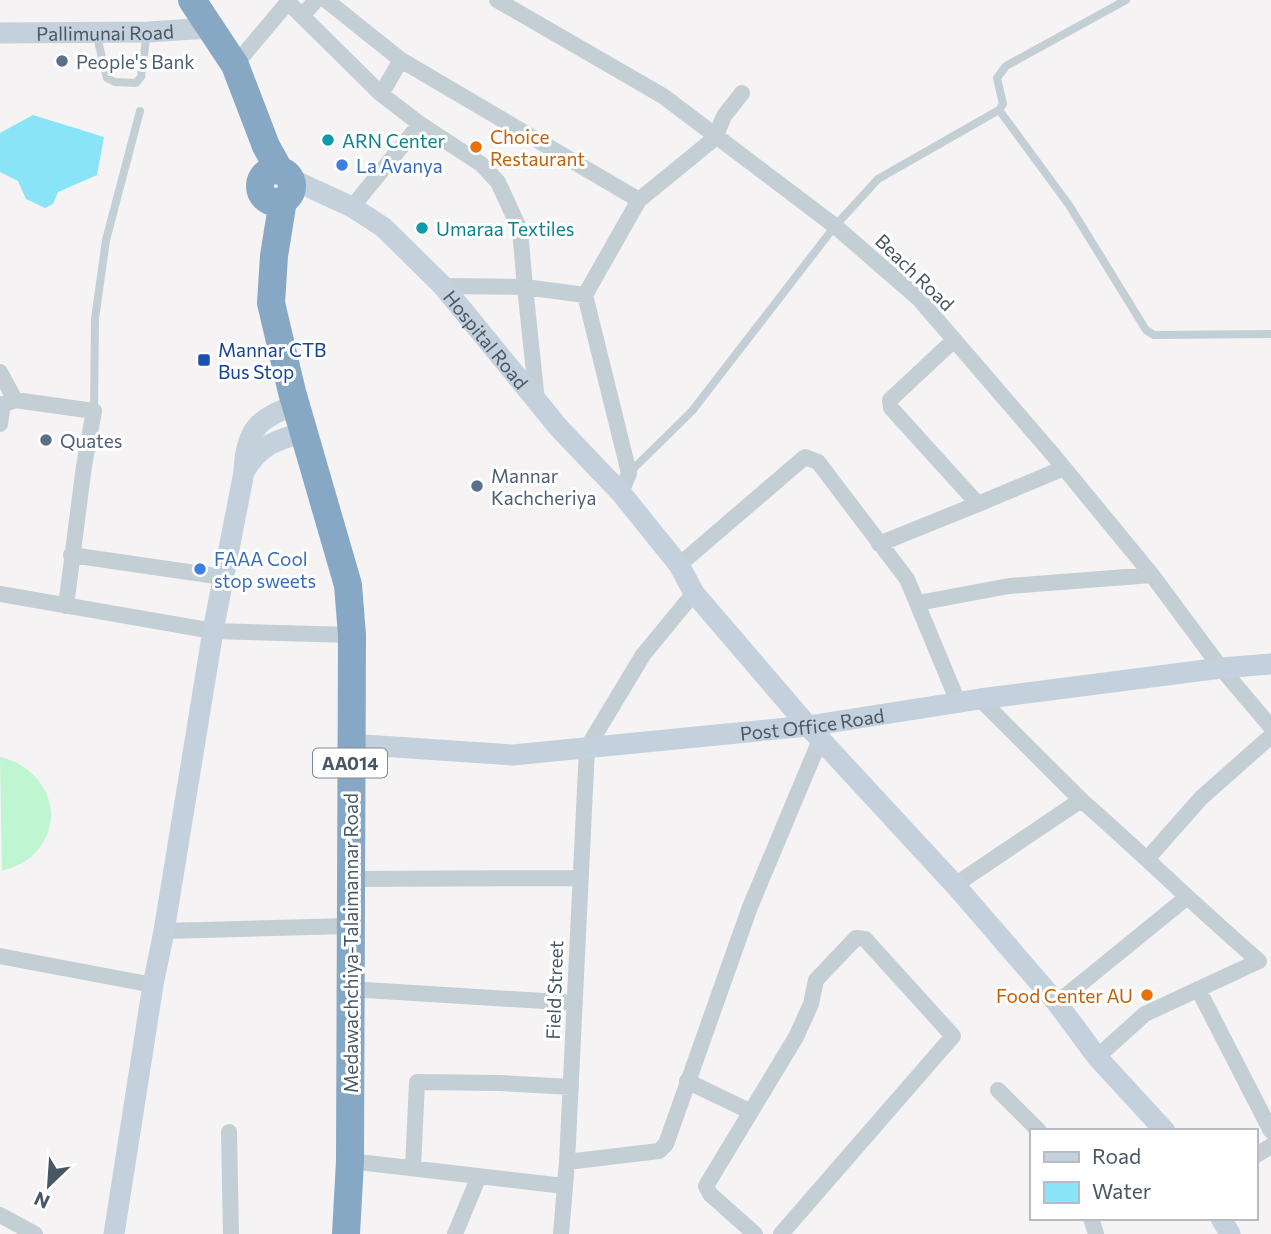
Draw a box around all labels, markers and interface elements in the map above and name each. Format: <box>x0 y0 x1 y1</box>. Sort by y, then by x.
street label: Pallimunai Road <box>36 19 174 44</box>
place label: People's Bank <box>76 50 195 73</box>
marker: People's Bank <box>54 53 70 69</box>
place label: Choice Restaurant <box>490 125 585 170</box>
place label: ARN Center <box>342 129 445 152</box>
marker: ARN Center <box>320 132 336 148</box>
marker: Choice Restaurant <box>468 139 484 155</box>
place label: La Avanya <box>356 154 443 177</box>
marker: La Avanya <box>334 157 350 173</box>
place label: Umaraa Textiles <box>436 217 574 240</box>
marker: Umaraa Textiles <box>414 220 430 236</box>
street label: Beach Road <box>871 229 959 315</box>
street label: Hospital Road <box>439 285 534 393</box>
place label: Mannar CTB Bus Stop <box>218 338 326 383</box>
marker: Mannar CTB Bus Stop <box>196 352 212 368</box>
place label: Quates <box>60 429 122 452</box>
marker: Quates <box>38 432 54 448</box>
place label: Mannar Kachcheriya <box>491 464 596 509</box>
marker: Mannar Kachcheriya <box>469 478 485 494</box>
place label: FAAA Cool stop sweets <box>214 547 316 592</box>
marker: FAAA Cool stop sweets <box>192 561 208 577</box>
street label: Post Office Road <box>739 703 886 744</box>
road number: AA014 <box>313 748 387 778</box>
street label: Medawachchiya-Talaimannar Road <box>339 793 362 1093</box>
street label: Field Street <box>541 940 567 1040</box>
place label: Food Center AU <box>996 984 1133 1007</box>
marker: Food Center AU <box>1139 987 1155 1003</box>
legend <box>1030 1129 1257 1220</box>
text: Road <box>1092 1143 1141 1168</box>
north arrow <box>14 1150 84 1220</box>
text: Water <box>1092 1178 1151 1203</box>
text: N <box>30 1187 53 1214</box>

